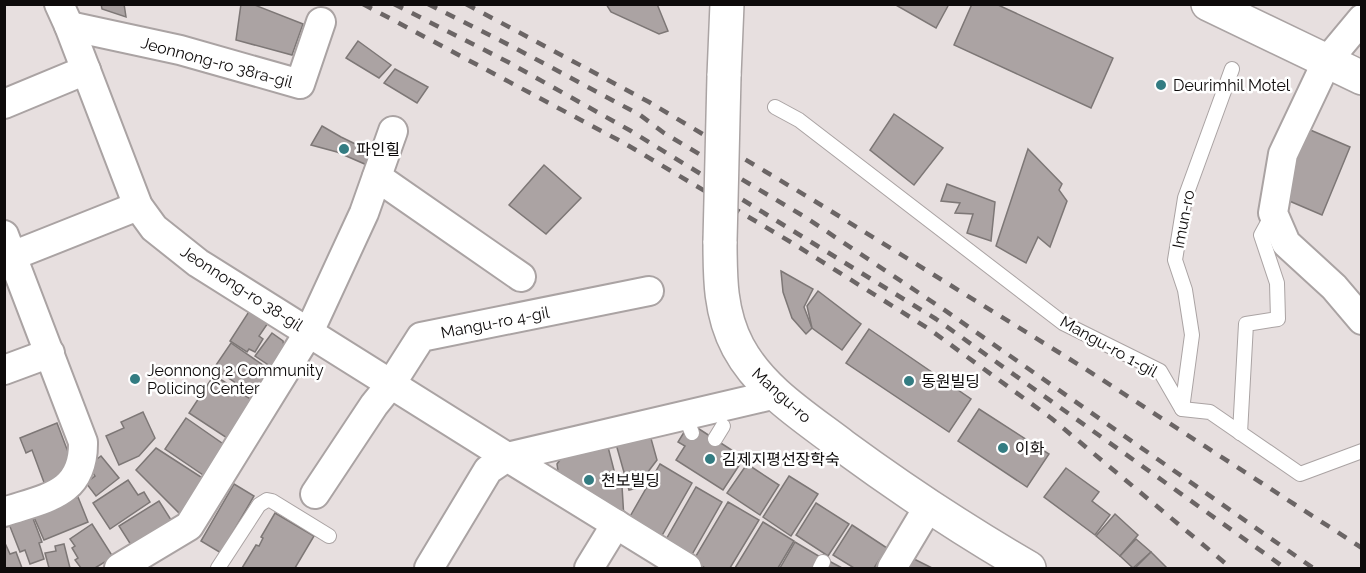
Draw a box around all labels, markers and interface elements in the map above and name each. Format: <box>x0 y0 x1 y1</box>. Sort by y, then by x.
street label: Jeonnong-ro 38ra-gil <box>139 33 295 92</box>
place label: Deurimhil Motel <box>1173 76 1291 95</box>
marker: Deurimhil Motel <box>1154 78 1168 92</box>
place label: 파인힐 <box>356 140 400 159</box>
marker: 파인힐 <box>337 142 351 156</box>
street label: Imun-ro <box>1169 188 1198 250</box>
street label: Jeonnong-ro 38-gil <box>177 242 307 335</box>
street label: Mangu-ro 4-gil <box>439 303 552 342</box>
street label: Mangu-ro 1-gil <box>1057 312 1161 381</box>
place label: Jeonnong 2 Community Policing Center <box>147 361 324 398</box>
street label: Mangu-ro <box>748 364 815 427</box>
marker: Jeonnong 2 Community Policing Center <box>128 372 142 386</box>
place label: 동원빌딩 <box>921 372 980 391</box>
marker: 동원빌딩 <box>902 374 916 388</box>
place label: 이화 <box>1015 439 1045 458</box>
marker: 이화 <box>996 441 1010 455</box>
place label: 김제지평선장학숙 <box>722 450 840 469</box>
marker: 김제지평선장학숙 <box>703 452 717 466</box>
place label: 천보빌딩 <box>601 471 660 490</box>
marker: 천보빌딩 <box>582 473 596 487</box>

